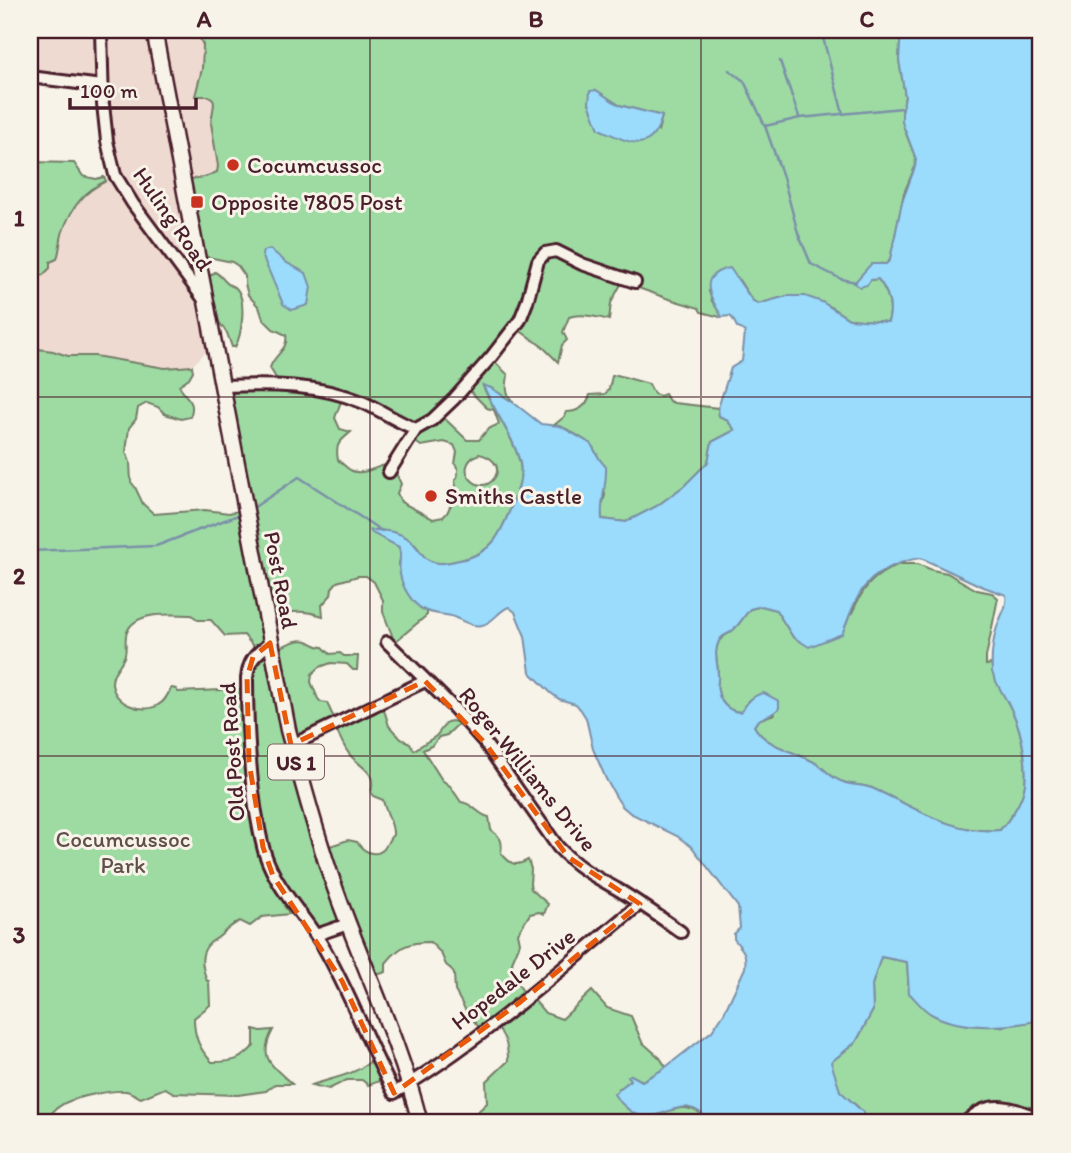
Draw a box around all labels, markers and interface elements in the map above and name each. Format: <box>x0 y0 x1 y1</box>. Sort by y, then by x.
text: A <box>196 5 212 33</box>
text: B <box>529 5 544 33</box>
text: C <box>860 5 875 33</box>
scale bar <box>70 66 196 110</box>
text: 100 m <box>80 78 138 103</box>
place label: Cocumcussoc <box>247 151 382 179</box>
marker: Cocumcussoc <box>225 157 241 173</box>
street label: Huling Road <box>127 162 219 277</box>
place label: Opposite 7805 Post <box>211 188 403 216</box>
marker: Opposite 7805 Post <box>189 194 205 210</box>
text: 1 <box>14 204 25 232</box>
place label: Smiths Castle <box>445 482 582 510</box>
marker: Smiths Castle <box>423 488 439 504</box>
street label: Post Road <box>258 529 304 632</box>
text: 2 <box>13 562 26 590</box>
street label: Roger Williams Drive <box>453 681 603 857</box>
street label: Old Post Road <box>213 682 251 822</box>
road number: US 1 <box>268 744 324 780</box>
park label: Cocumcussoc Park <box>55 825 191 879</box>
text: 3 <box>13 921 26 949</box>
street label: Hopedale Drive <box>445 922 581 1036</box>

